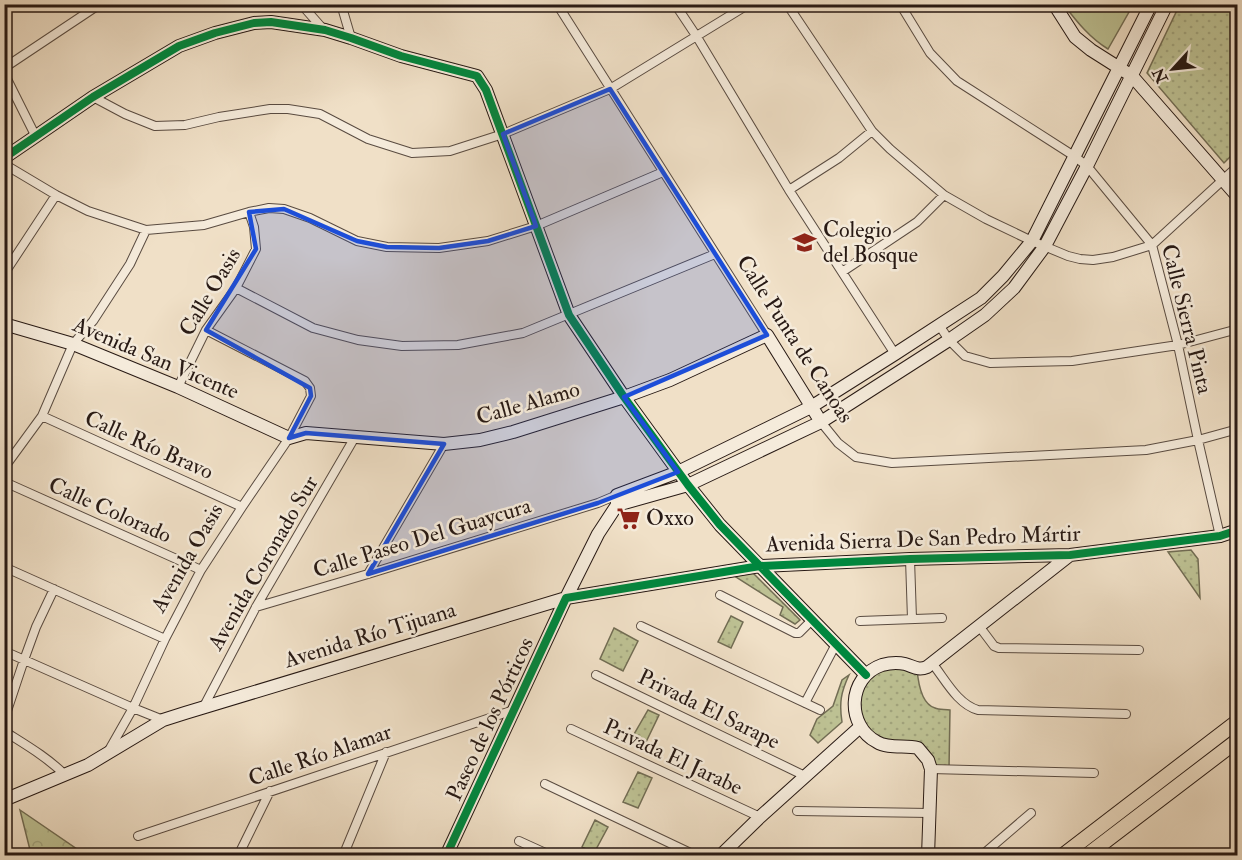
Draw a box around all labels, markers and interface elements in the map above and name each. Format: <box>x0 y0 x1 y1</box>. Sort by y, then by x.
north arrow <box>1143 39 1203 99</box>
text: N <box>1148 64 1173 87</box>
place label: Colegio del Bosque <box>823 216 918 269</box>
school or university icon: Colegio del Bosque <box>792 230 818 256</box>
street label: Calle Sierra Pinta <box>1155 241 1219 398</box>
street label: Calle Oasis <box>173 243 247 341</box>
street label: Calle Punta de Canoas <box>730 250 860 428</box>
street label: Avenida San Vicente <box>68 310 243 406</box>
street label: Calle Alamo <box>473 375 583 431</box>
street label: Calle Río Bravo <box>80 404 218 486</box>
street label: Calle Colorado <box>44 470 176 550</box>
street label: Avenida Coronado Sur <box>201 470 325 656</box>
street label: Calle Paseo Del Guaycura <box>310 491 535 585</box>
street label: Avenida Oasis <box>144 498 229 618</box>
place label: Oxxo <box>646 504 694 532</box>
supermarket icon: Oxxo <box>615 505 641 531</box>
street label: Avenida Sierra De San Pedro Mártir <box>764 519 1082 559</box>
street label: Avenida Río Tijuana <box>280 595 460 675</box>
street label: Paseo de los Pórticos <box>440 633 540 805</box>
street label: Privada El Sarape <box>633 663 785 756</box>
street label: Privada El Jarabe <box>599 713 747 801</box>
street label: Calle Río Alamar <box>245 717 396 793</box>

